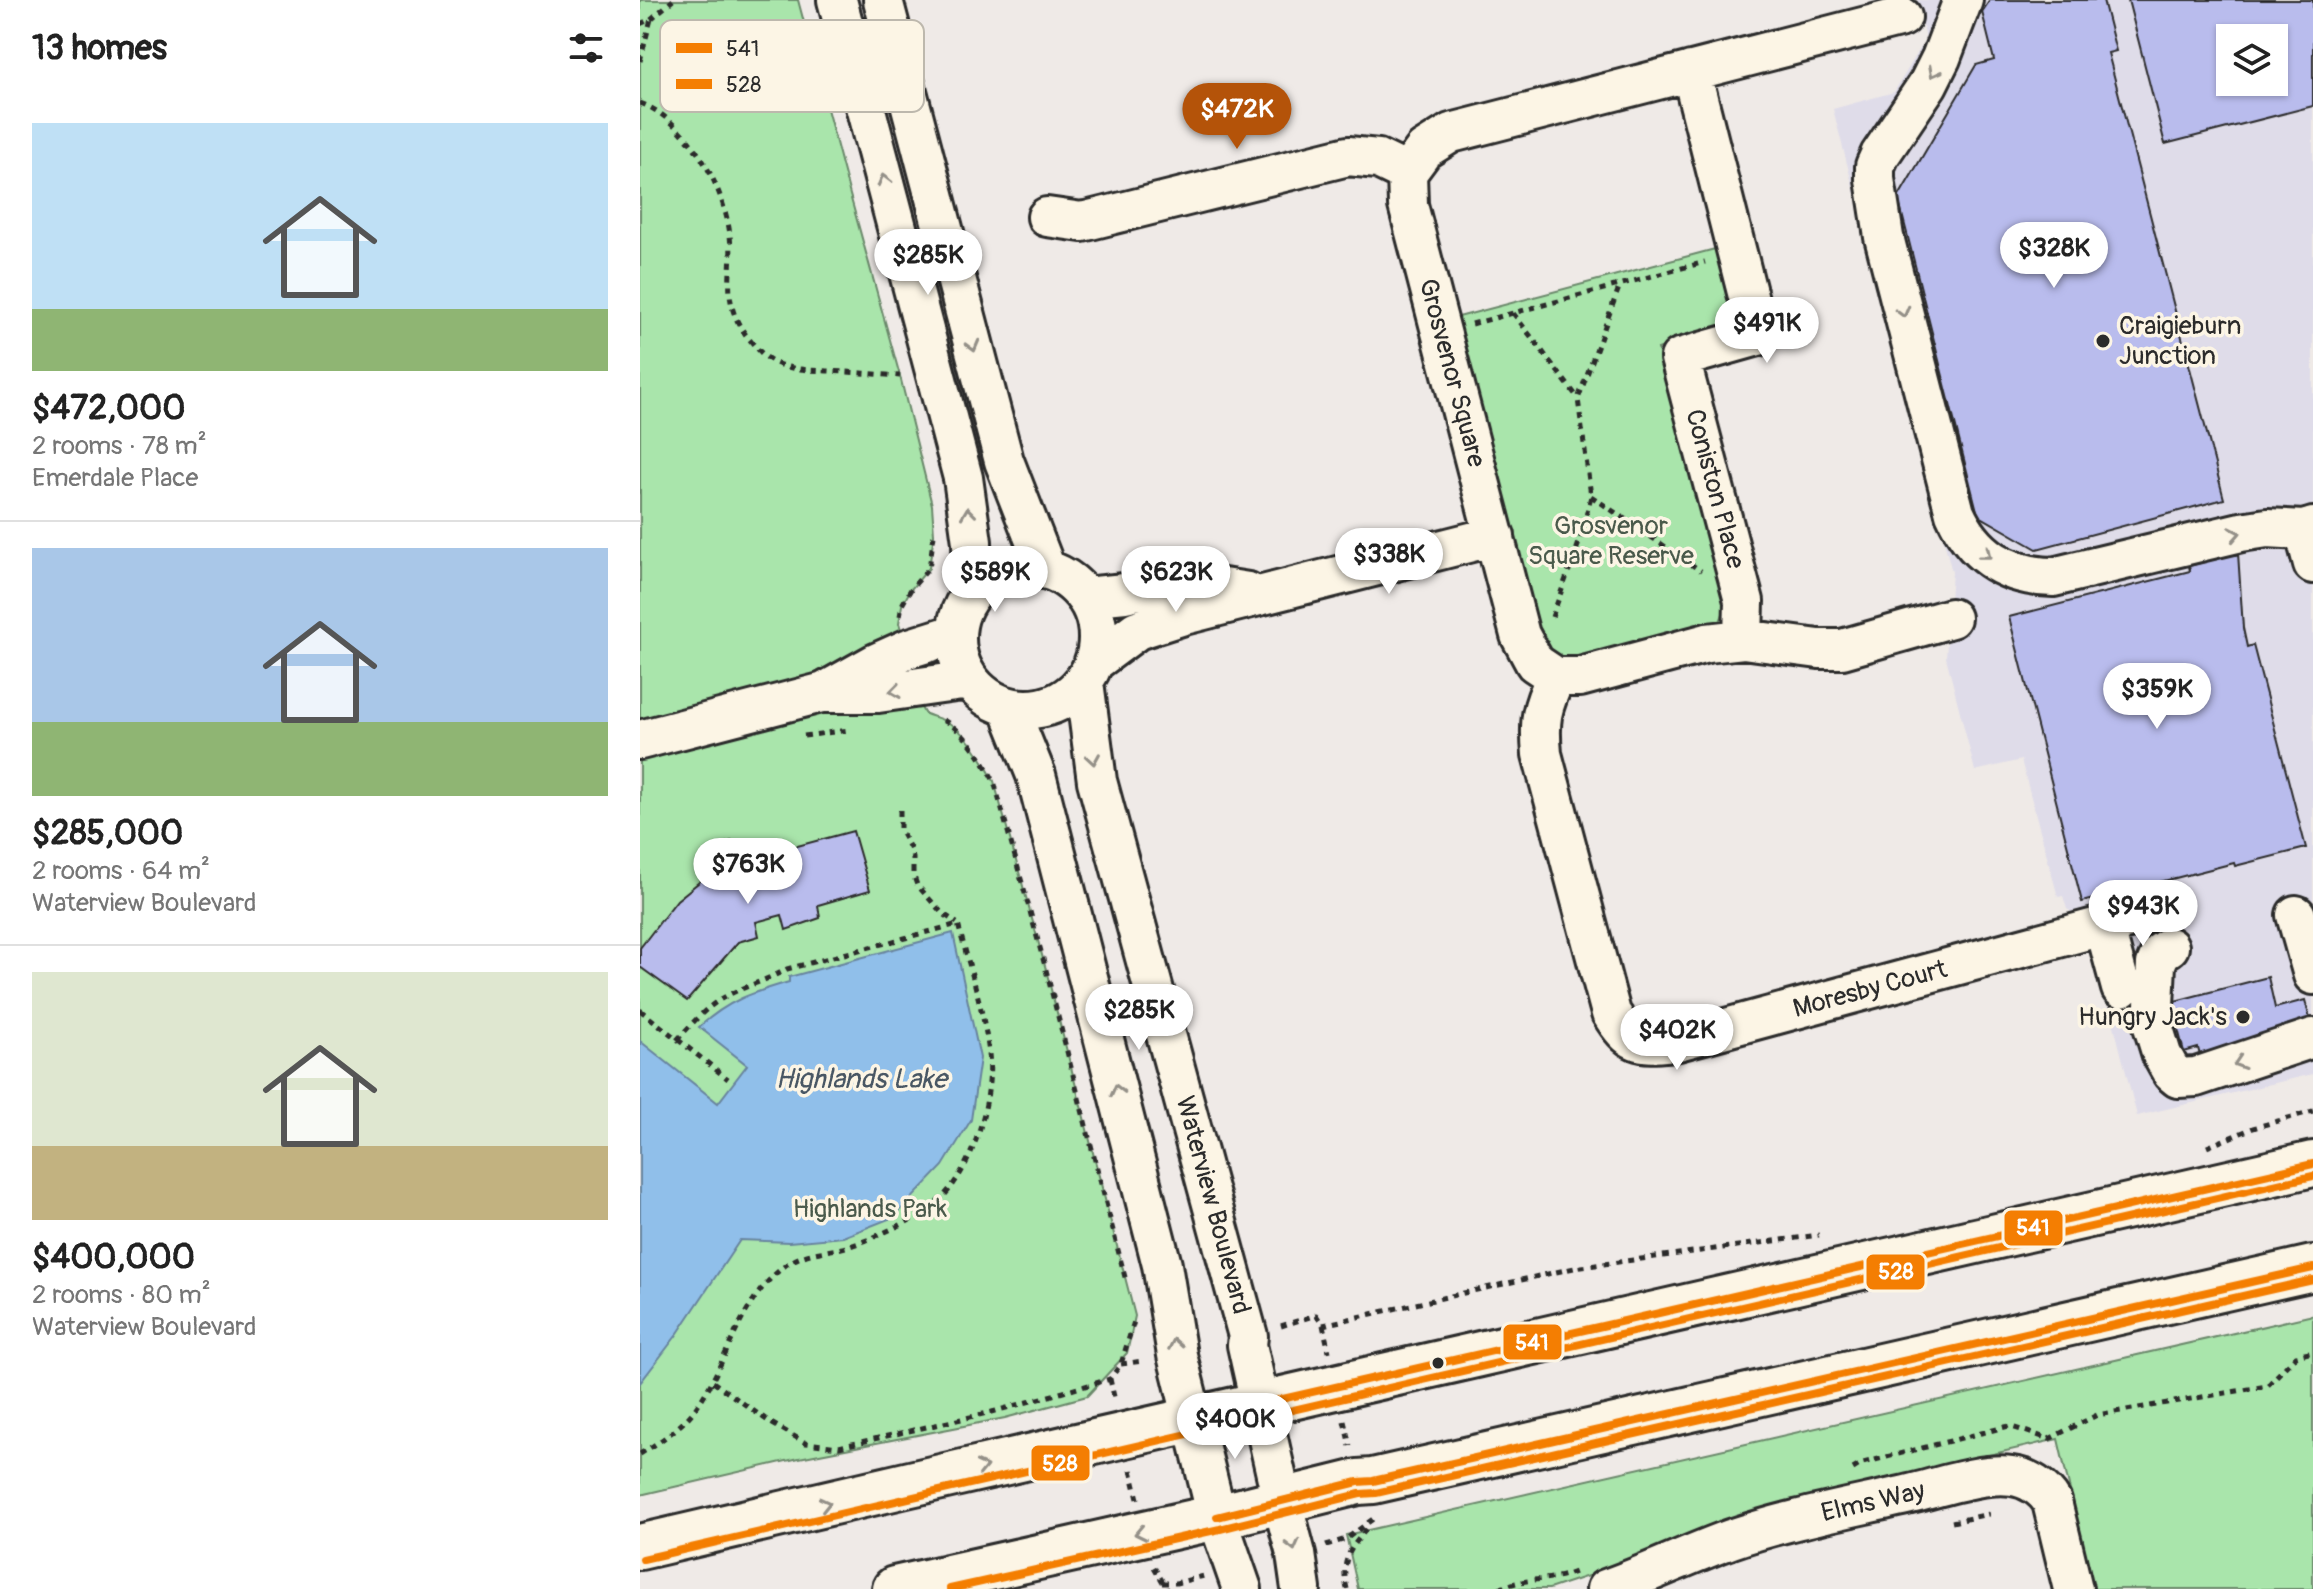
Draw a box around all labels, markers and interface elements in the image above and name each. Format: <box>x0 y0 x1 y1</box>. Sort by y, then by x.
legend <box>660 20 924 112</box>
map controls <box>2216 24 2288 96</box>
button: layers <box>2216 24 2288 96</box>
icon: filters <box>564 26 608 70</box>
text: 13 homes <box>32 27 167 70</box>
text: 541 <box>726 35 759 63</box>
one-way arrow <box>1928 63 1944 78</box>
text: 528 <box>726 71 761 99</box>
pin: $472K <box>1181 83 1293 151</box>
text: $472K <box>1200 93 1274 125</box>
one-way arrow <box>877 173 893 187</box>
icon: home <box>248 175 392 319</box>
pin: $328K <box>1998 222 2110 290</box>
pin: $285K <box>872 229 984 297</box>
text: $328K <box>2018 232 2090 264</box>
text: $285K <box>892 239 964 271</box>
street label: Grosvenor Square <box>1411 275 1493 471</box>
pin: $491K <box>1711 297 1823 365</box>
one-way arrow <box>1894 304 1911 318</box>
text: $491K <box>1733 307 1801 339</box>
place label: Craigieburn Junction <box>2119 310 2241 372</box>
marker: Craigieburn Junction <box>2094 332 2112 350</box>
one-way arrow <box>964 339 981 353</box>
text: $472,000 <box>32 387 185 430</box>
street label: Coniston Place <box>1678 406 1752 572</box>
text: 2 rooms · 78 m² <box>32 430 207 462</box>
text: Emerdale Place <box>32 462 198 494</box>
one-way arrow <box>960 506 977 519</box>
park label: Grosvenor Square Reserve <box>1528 510 1694 572</box>
one-way arrow <box>2228 526 2241 543</box>
pin: $338K <box>1333 528 1445 596</box>
text: $338K <box>1353 538 1425 570</box>
one-way arrow <box>1977 544 1991 559</box>
pin: $589K <box>939 546 1051 614</box>
pin: $623K <box>1120 546 1232 614</box>
text: $589K <box>960 556 1030 588</box>
text: $623K <box>1139 556 1213 588</box>
icon: home <box>248 600 392 744</box>
pin: $359K <box>2101 663 2213 731</box>
text: $359K <box>2121 673 2193 705</box>
one-way arrow <box>888 682 902 699</box>
one-way arrow <box>1084 752 1101 766</box>
text: $285,000 <box>32 812 183 855</box>
pin: $763K <box>692 838 804 906</box>
text: $763K <box>711 848 785 880</box>
text: 2 rooms · 64 m² <box>32 855 210 887</box>
pin: $943K <box>2087 880 2199 948</box>
text: Waterview Boulevard <box>32 887 256 919</box>
text: $943K <box>2107 890 2179 922</box>
street label: Moresby Court <box>1789 953 1951 1025</box>
pin: $285K <box>1083 984 1195 1052</box>
text: $285K <box>1103 994 1175 1026</box>
place label: Hungry Jack's <box>2078 1001 2227 1033</box>
pin: $402K <box>1621 1004 1733 1072</box>
marker: Hungry Jack's <box>2234 1008 2252 1026</box>
text: $402K <box>1638 1014 1716 1046</box>
icon: home <box>248 1024 392 1168</box>
one-way arrow <box>2233 1054 2247 1070</box>
water label: Highlands Lake <box>775 1062 950 1097</box>
one-way arrow <box>1109 1084 1126 1098</box>
street label: Waterview Boulevard <box>1168 1092 1258 1318</box>
park label: Highlands Park <box>793 1193 947 1225</box>
line badge: 541 <box>2003 1209 2064 1247</box>
text: 541 <box>2016 1214 2050 1242</box>
text: $400,000 <box>32 1236 195 1279</box>
line badge: 528 <box>1865 1253 1926 1291</box>
text: 528 <box>1878 1258 1914 1286</box>
text: 2 rooms · 80 m² <box>32 1279 211 1311</box>
text: Waterview Boulevard <box>32 1311 256 1343</box>
line badge: 541 <box>1502 1323 1563 1361</box>
text: 541 <box>1515 1329 1549 1357</box>
one-way arrow <box>1167 1337 1184 1350</box>
unlabelled marker <box>1430 1355 1446 1371</box>
pin: $400K <box>1179 1393 1291 1461</box>
text: $400K <box>1195 1403 1275 1435</box>
line badge: 528 <box>1030 1444 1091 1482</box>
text: 528 <box>1042 1450 1078 1478</box>
one-way arrow <box>975 1459 988 1476</box>
street label: Elms Way <box>1818 1475 1928 1529</box>
one-way arrow <box>818 1496 831 1513</box>
one-way arrow <box>1134 1524 1148 1541</box>
one-way arrow <box>1284 1537 1301 1551</box>

